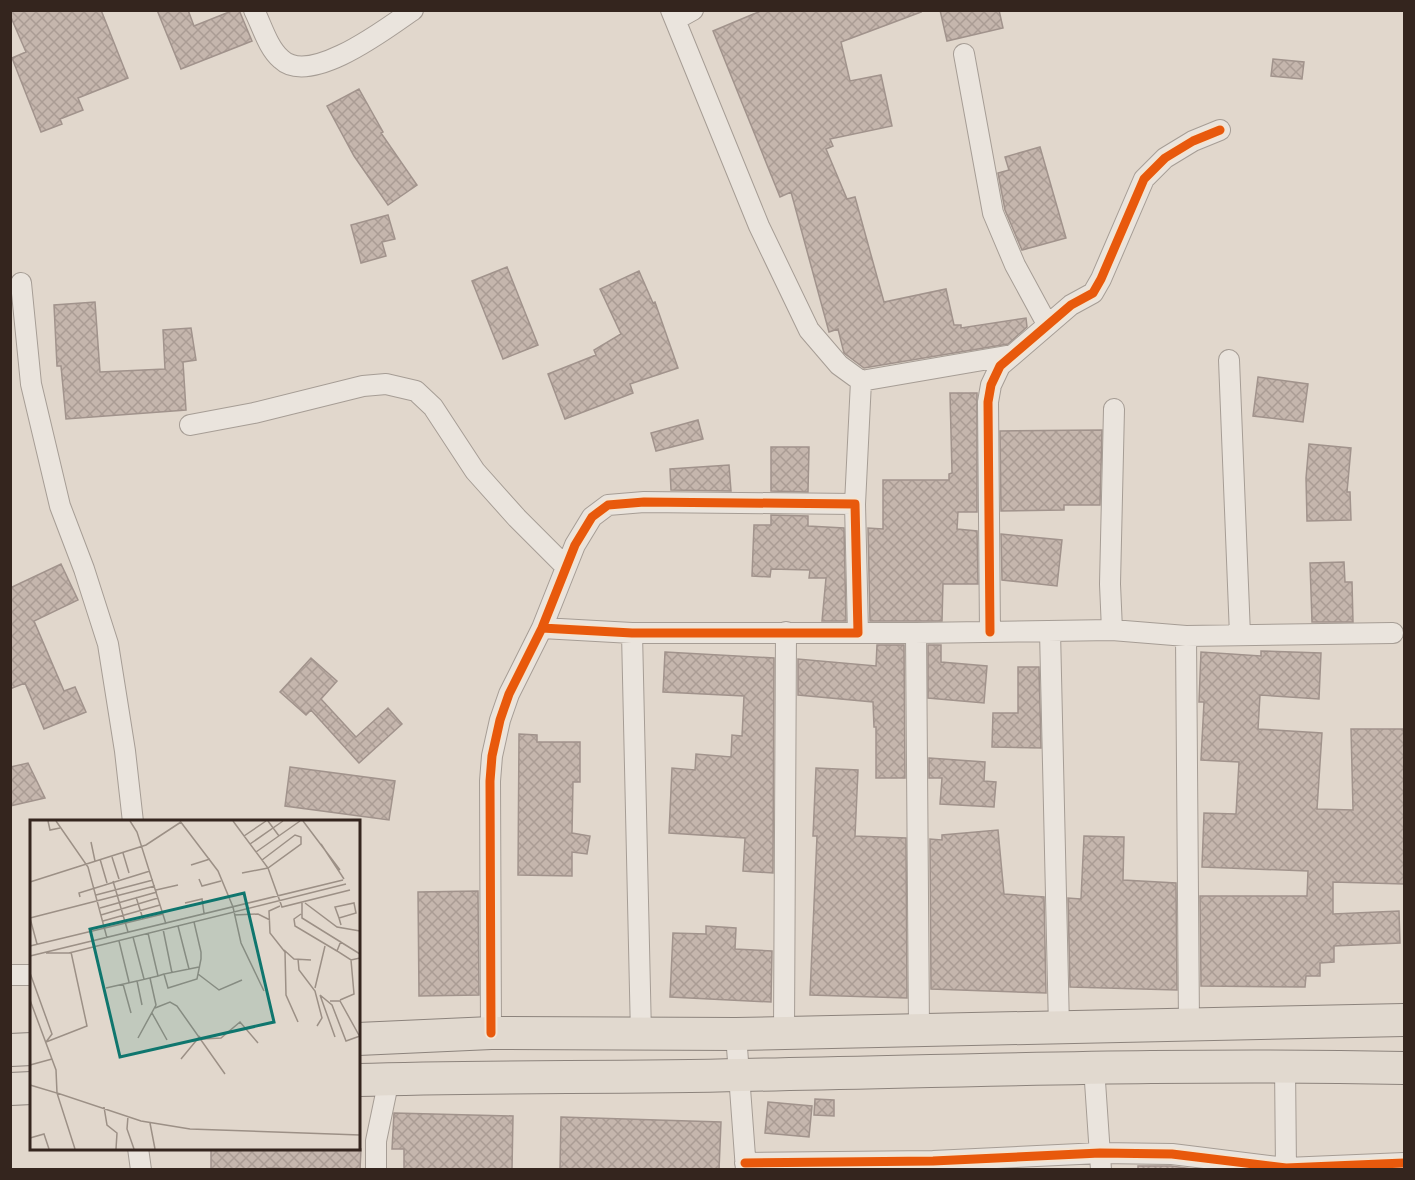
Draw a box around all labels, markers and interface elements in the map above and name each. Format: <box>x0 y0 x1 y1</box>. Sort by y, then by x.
inset map <box>30 820 360 1150</box>

